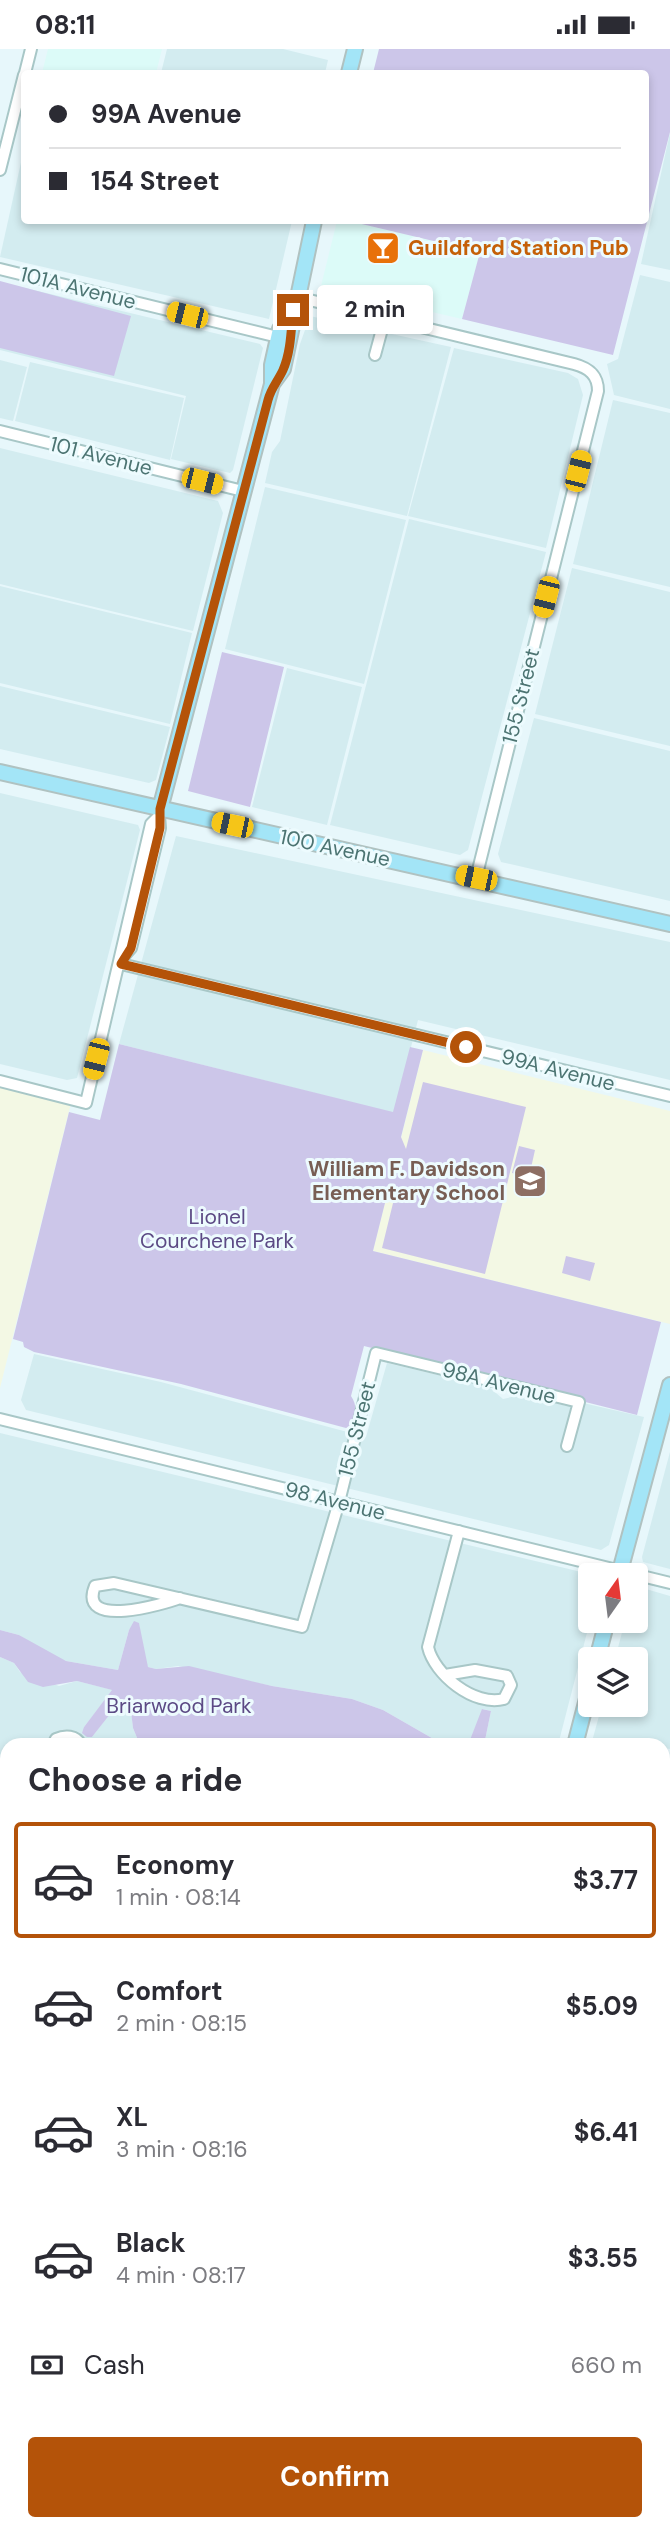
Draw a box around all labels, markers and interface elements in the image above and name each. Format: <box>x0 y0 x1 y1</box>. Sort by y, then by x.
text: 08:11 <box>35 8 95 42</box>
text: 99A Avenue <box>91 97 242 131</box>
text: 154 Street <box>91 164 219 198</box>
bar icon: Guildford Station Pub <box>364 229 402 267</box>
place label: Guildford Station Pub <box>408 234 629 262</box>
street label: 101A Avenue <box>17 260 139 316</box>
callout: 2 min <box>318 285 433 335</box>
route end <box>277 294 309 326</box>
text: 2 min <box>345 294 405 324</box>
car <box>165 300 210 330</box>
street label: 101 Avenue <box>47 430 155 482</box>
car <box>563 448 594 494</box>
car <box>180 466 225 496</box>
car <box>531 574 562 620</box>
street label: 155 Street <box>496 645 546 747</box>
car <box>210 810 255 840</box>
street label: 100 Avenue <box>277 823 393 873</box>
car <box>454 863 499 893</box>
route start <box>450 1031 482 1063</box>
car <box>81 1036 112 1082</box>
street label: 99A Avenue <box>498 1042 618 1098</box>
place label: William F. Davidson Elementary School <box>308 1155 505 1207</box>
school or university icon: William F. Davidson Elementary School <box>511 1162 549 1200</box>
park label: Lionel Courchene Park <box>140 1203 294 1255</box>
street label: 98A Avenue <box>439 1355 559 1411</box>
street label: 155 Street <box>332 1378 382 1480</box>
street label: 98 Avenue <box>282 1475 388 1527</box>
north arrow <box>578 1563 648 1633</box>
map controls <box>578 1563 648 1717</box>
button: layers <box>578 1647 648 1717</box>
park label: Briarwood Park <box>106 1692 252 1720</box>
text: Choose a ride <box>28 1759 243 1801</box>
text: Economy <box>116 1848 234 1882</box>
icon: car <box>32 1849 95 1912</box>
text: $3.77 <box>573 1863 638 1897</box>
text: 1 min · 08:14 <box>116 1882 241 1912</box>
text: Comfort <box>116 1974 222 2008</box>
icon: car <box>32 1975 95 2038</box>
text: $5.09 <box>566 1989 638 2023</box>
text: 2 min · 08:15 <box>116 2008 247 2038</box>
text: XL <box>116 2100 148 2134</box>
icon: car <box>32 2101 95 2164</box>
text: $6.41 <box>574 2115 638 2149</box>
text: 3 min · 08:16 <box>116 2134 248 2164</box>
text: Black <box>116 2226 186 2260</box>
icon: car <box>32 2227 95 2290</box>
text: $3.55 <box>568 2241 638 2275</box>
text: 4 min · 08:17 <box>116 2260 246 2290</box>
icon: cash <box>28 2346 66 2384</box>
text: Cash <box>84 2348 145 2382</box>
text: 660 m <box>571 2350 642 2380</box>
button: Confirm <box>28 2437 642 2517</box>

